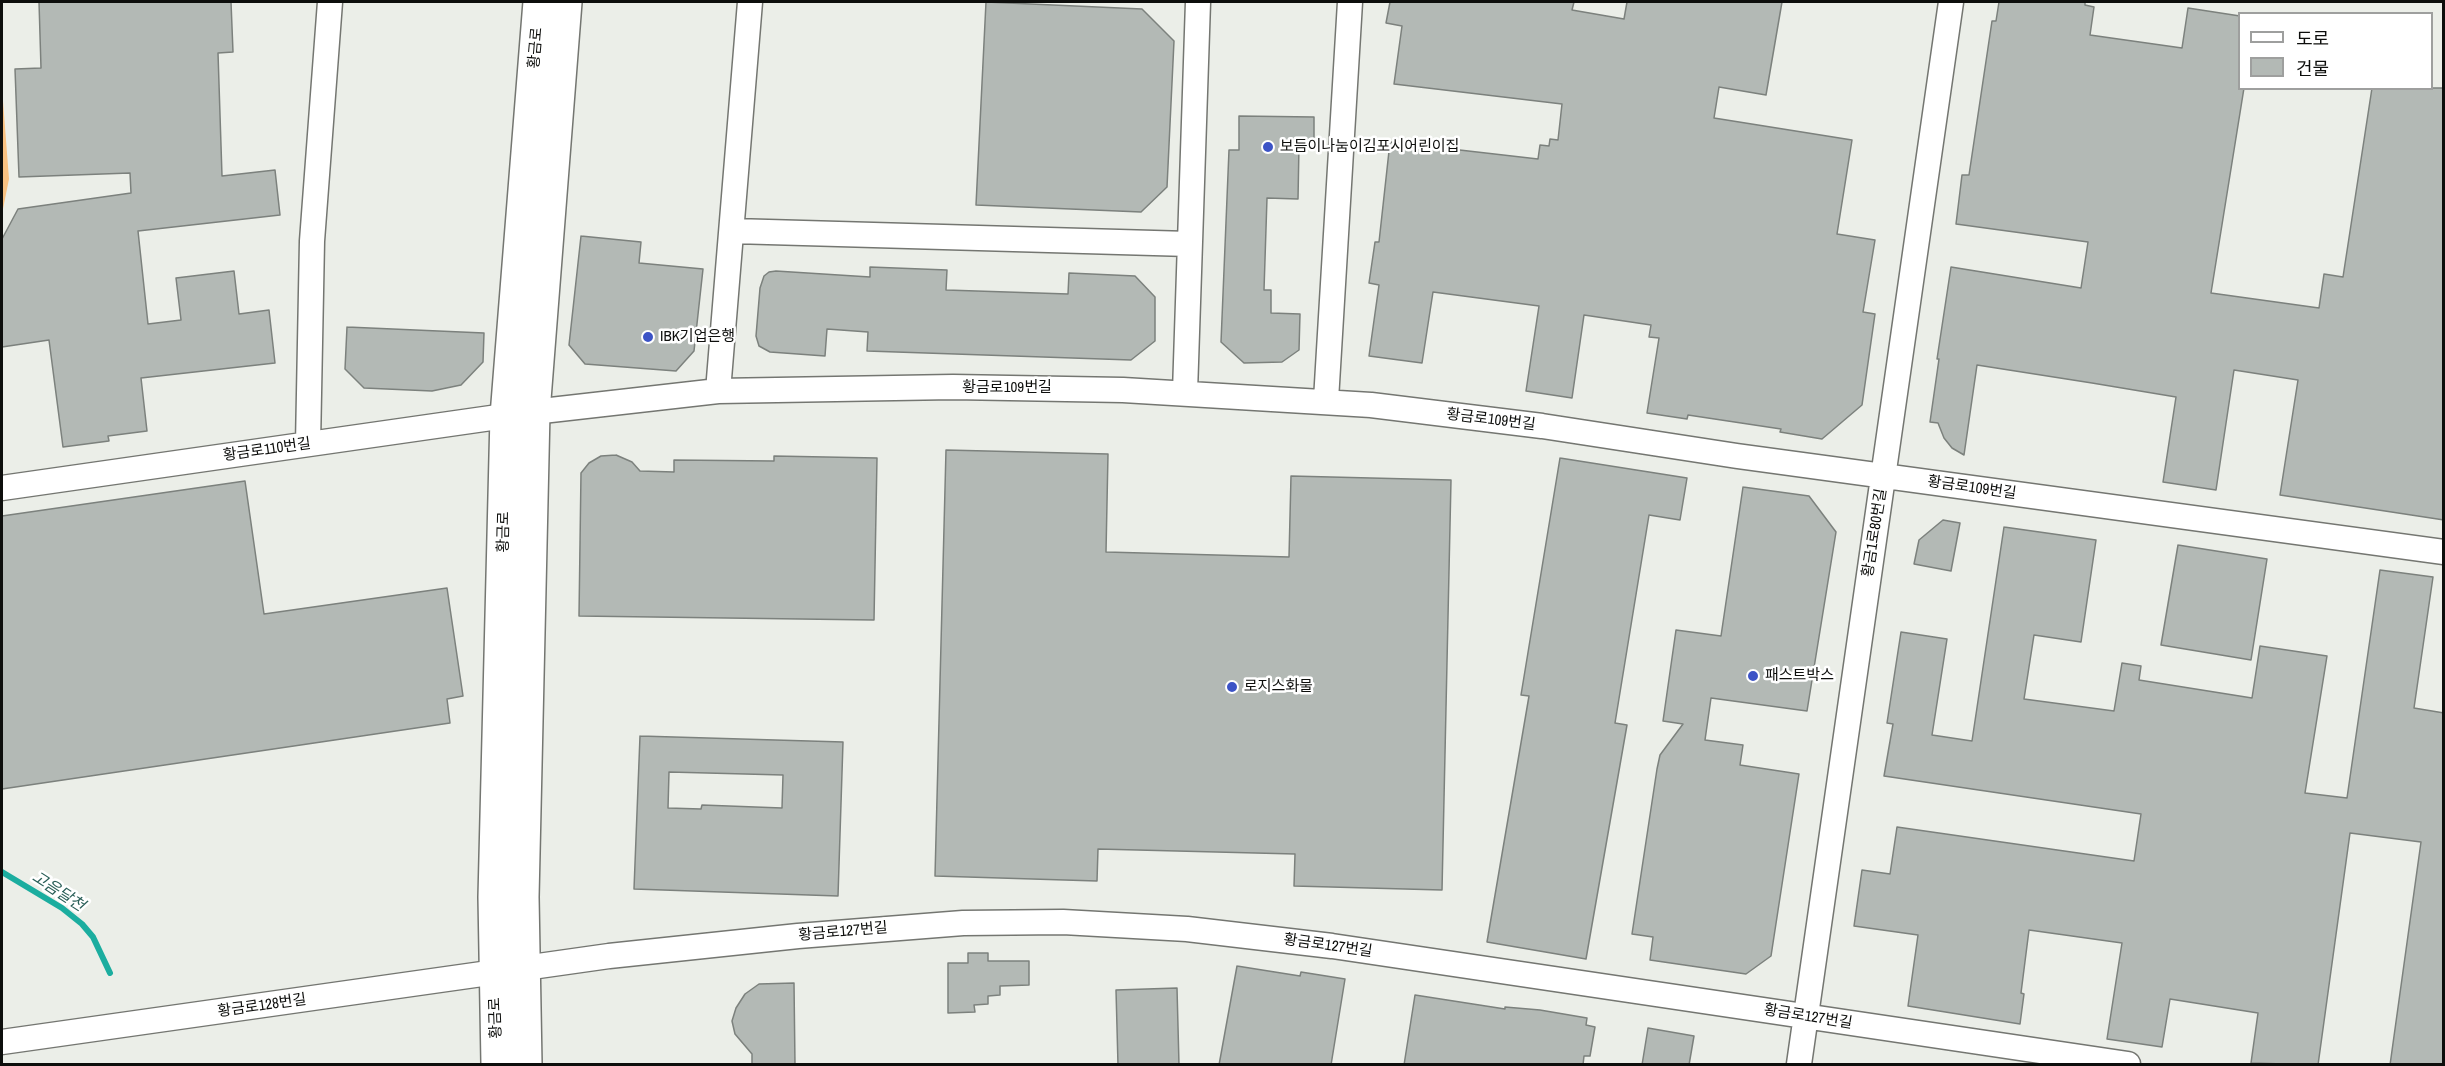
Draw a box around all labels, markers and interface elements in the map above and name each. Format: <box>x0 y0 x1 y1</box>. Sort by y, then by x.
legend <box>2238 12 2433 90</box>
text: 도로 <box>2296 26 2329 51</box>
street label: 황금로 <box>525 27 547 69</box>
text: 건물 <box>2296 56 2329 81</box>
place label: 보듬이나눔이김포시어린이집 <box>1280 138 1459 156</box>
marker: 보듬이나눔이김포시어린이집 <box>1261 140 1275 154</box>
place label: IBK기업은행 <box>660 328 735 346</box>
marker: IBK기업은행 <box>641 330 655 344</box>
street label: 황금로109번길 <box>962 379 1052 397</box>
street label: 황금로109번길 <box>1445 406 1537 434</box>
street label: 황금로110번길 <box>222 435 312 465</box>
street label: 황금로109번길 <box>1926 473 2018 503</box>
street label: 황금1로80번길 <box>1859 487 1891 579</box>
street label: 황금로 <box>495 511 513 553</box>
place label: 패스트박스 <box>1765 667 1834 685</box>
marker: 패스트박스 <box>1746 669 1760 683</box>
place label: 로지스화물 <box>1244 678 1313 696</box>
marker: 로지스화물 <box>1225 680 1239 694</box>
water label: 고음달천 <box>28 868 88 916</box>
street label: 황금로127번길 <box>798 919 888 945</box>
street label: 황금로127번길 <box>1282 931 1374 961</box>
street label: 황금로128번길 <box>216 991 308 1021</box>
street label: 황금로 <box>486 997 506 1039</box>
street label: 황금로127번길 <box>1762 1001 1854 1033</box>

